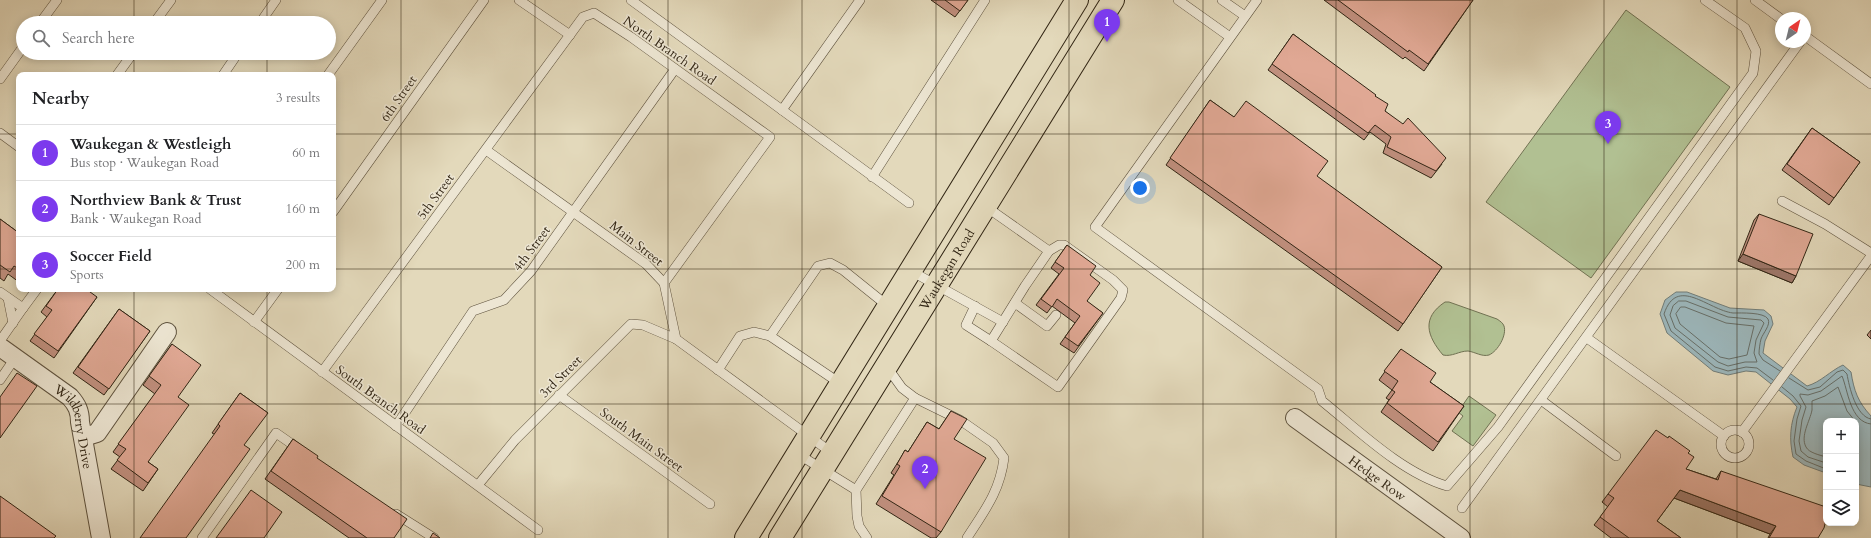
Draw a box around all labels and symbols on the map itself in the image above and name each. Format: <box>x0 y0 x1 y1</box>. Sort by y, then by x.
pin: 1 <box>1094 9 1120 42</box>
street label: North Branch Road <box>619 12 719 90</box>
north arrow <box>1775 12 1811 48</box>
street label: 6th Street <box>376 72 421 125</box>
pin: 3 <box>1595 111 1621 144</box>
street label: 5th Street <box>413 170 459 223</box>
your location <box>1130 178 1150 198</box>
street label: Main Street <box>606 217 667 270</box>
street label: 4th Street <box>509 222 555 275</box>
street label: Waukegan Road <box>915 226 979 315</box>
street label: 3rd Street <box>536 352 586 402</box>
street label: South Branch Road <box>332 361 429 439</box>
street label: Wildberry Drive <box>49 380 96 471</box>
street label: South Main Street <box>596 403 687 476</box>
street label: Hedge Row <box>1345 452 1410 506</box>
pin: 2 <box>912 456 938 489</box>

